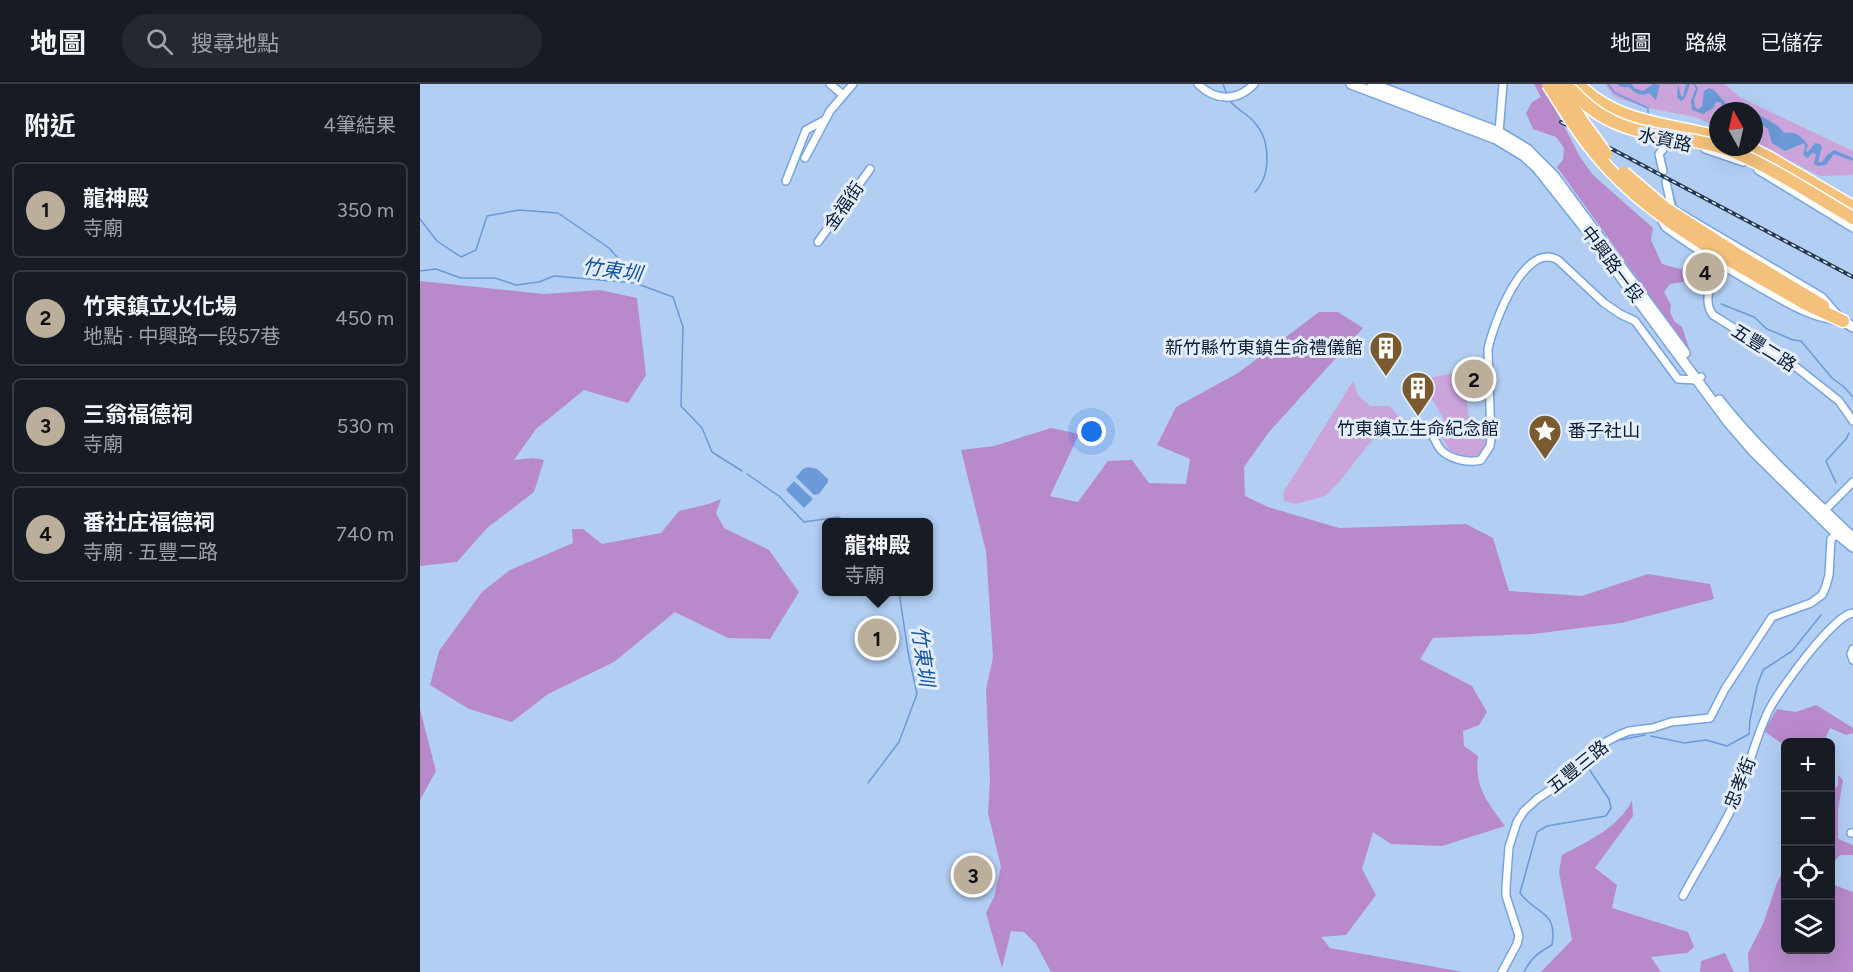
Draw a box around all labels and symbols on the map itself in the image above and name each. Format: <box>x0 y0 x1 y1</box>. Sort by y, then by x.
north arrow <box>1709 102 1763 156</box>
street label: 水資路 <box>1636 124 1694 156</box>
street label: 金福街 <box>820 178 868 234</box>
street label: 中興路一段 <box>1576 221 1648 307</box>
pin: 4 <box>1686 250 1724 294</box>
water label: 竹東圳 <box>581 254 646 286</box>
street label: 五豐二路 <box>1728 320 1800 376</box>
building icon: 新竹縣竹東鎮生命禮儀館 <box>1368 330 1404 377</box>
place label: 新竹縣竹東鎮生命禮儀館 <box>1165 337 1363 359</box>
pin: 2 <box>1454 356 1494 402</box>
building icon: 竹東鎮立生命紀念館 <box>1400 370 1436 417</box>
place icon: 番子社山 <box>1527 413 1563 460</box>
your location <box>1077 417 1106 446</box>
place label: 竹東鎮立生命紀念館 <box>1337 418 1499 440</box>
place label: 番子社山 <box>1568 420 1640 442</box>
pin: 1 <box>858 616 896 660</box>
water label: 竹東圳 <box>907 625 939 690</box>
street label: 五豐三路 <box>1543 736 1613 798</box>
street label: 忠孝街 <box>1720 754 1760 812</box>
pin: 3 <box>954 852 992 898</box>

